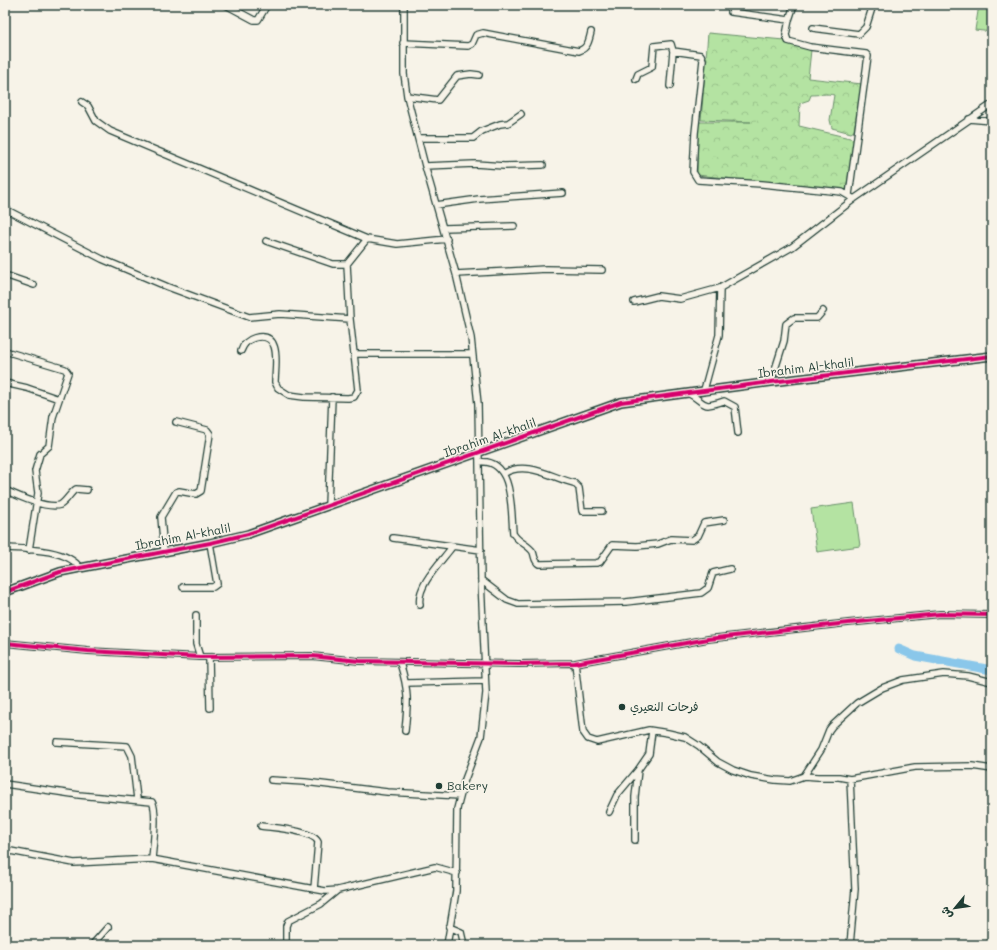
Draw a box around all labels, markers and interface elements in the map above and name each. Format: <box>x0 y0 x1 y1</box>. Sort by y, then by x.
street label: Ibrahim Al-khalil <box>757 353 855 381</box>
street label: Ibrahim Al-khalil <box>441 414 538 460</box>
street label: Ibrahim Al-khalil <box>134 519 232 553</box>
place label: فرحات النعيري <box>630 698 698 716</box>
marker: فرحات النعيري <box>617 702 627 712</box>
place label: Bakery <box>447 777 488 793</box>
marker: Bakery <box>434 781 444 791</box>
north arrow <box>935 888 975 928</box>
text: ش <box>936 904 955 922</box>

